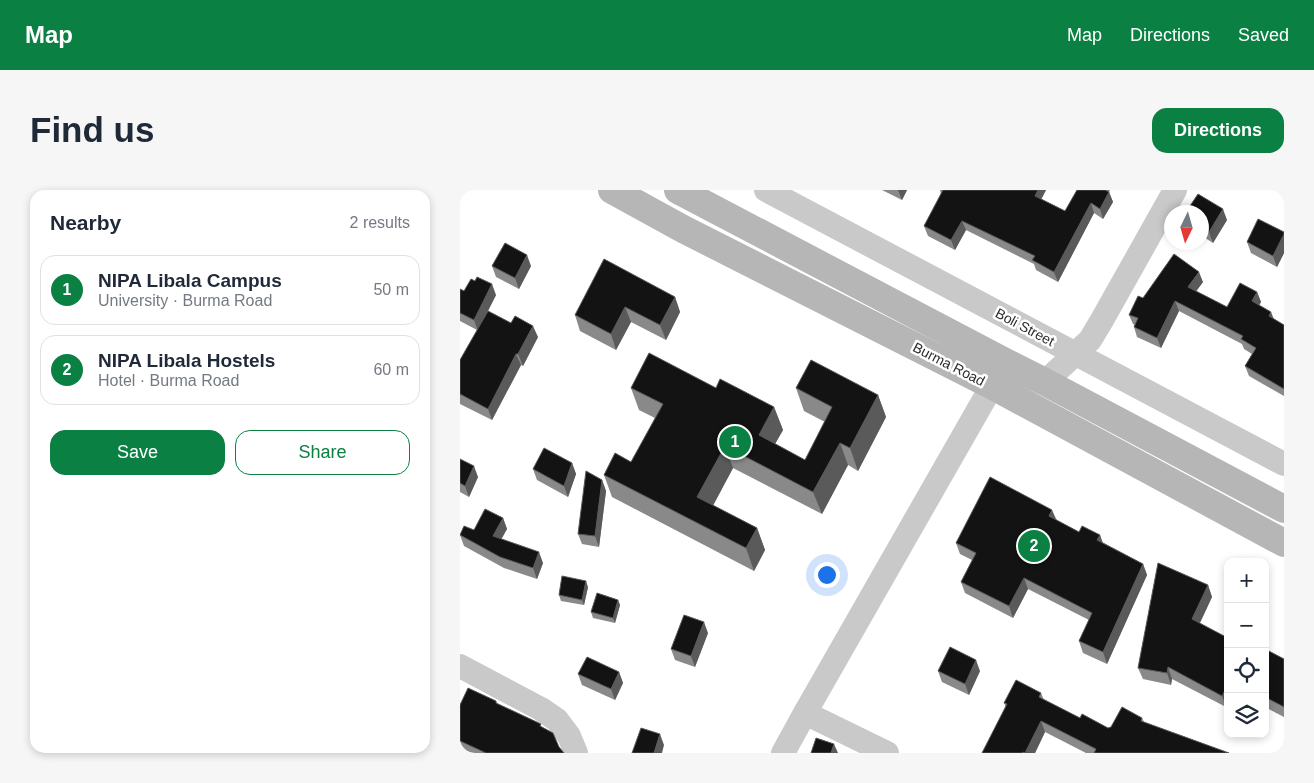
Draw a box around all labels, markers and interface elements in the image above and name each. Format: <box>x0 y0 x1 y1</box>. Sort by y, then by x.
text: Map <box>25 21 73 48</box>
text: Map <box>1067 25 1102 45</box>
text: Directions <box>1130 25 1210 45</box>
text: Saved <box>1238 25 1289 45</box>
button: Directions <box>1152 108 1284 153</box>
text: Find us <box>30 110 154 149</box>
north arrow <box>1164 205 1209 250</box>
text: Nearby <box>50 211 121 234</box>
text: 2 results <box>350 214 410 231</box>
text: NIPA Libala Campus <box>98 270 282 291</box>
text: 1 <box>63 281 71 298</box>
text: 50 m <box>373 281 409 298</box>
text: University · Burma Road <box>98 292 272 309</box>
street label: Boli Street <box>993 305 1057 349</box>
street label: Burma Road <box>910 339 988 389</box>
text: NIPA Libala Hostels <box>98 350 275 371</box>
text: 2 <box>63 361 71 378</box>
text: 60 m <box>373 361 409 378</box>
text: Hotel · Burma Road <box>98 372 239 389</box>
pin: 1 <box>719 423 751 461</box>
button: Save <box>50 430 225 475</box>
button: Share <box>235 430 410 475</box>
pin: 2 <box>1018 527 1050 565</box>
map controls <box>1224 558 1269 738</box>
button: + <box>1224 558 1269 603</box>
your location <box>814 562 840 588</box>
button: − <box>1224 603 1269 648</box>
button: locate <box>1224 648 1269 693</box>
button: layers <box>1224 693 1269 738</box>

